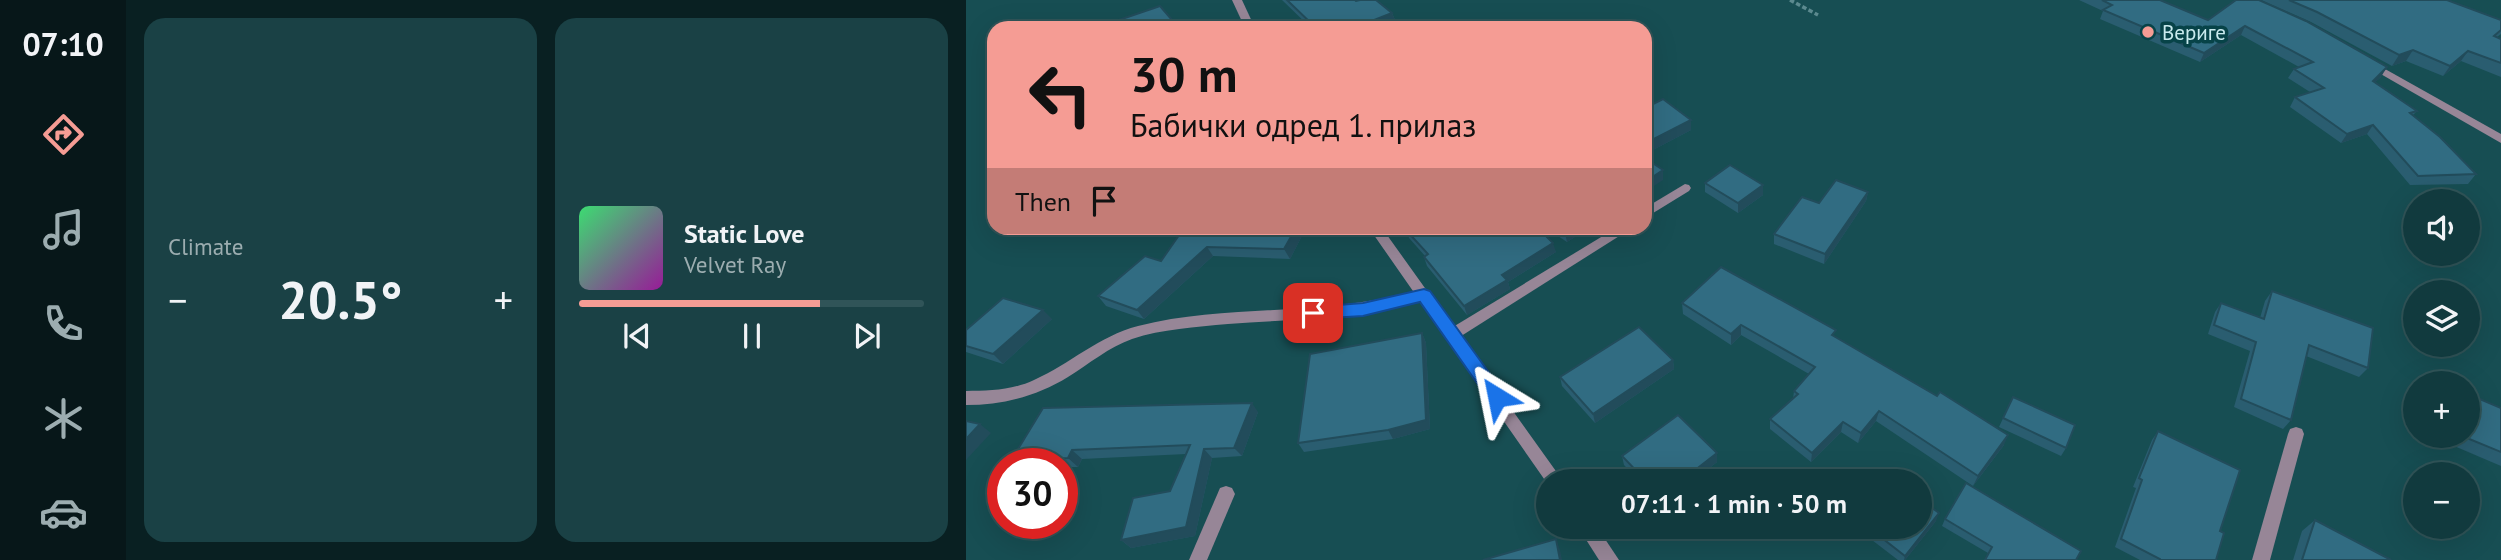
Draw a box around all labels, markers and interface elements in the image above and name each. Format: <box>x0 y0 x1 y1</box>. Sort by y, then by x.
place label: Вериге <box>2162 19 2226 46</box>
text: 07:10 <box>22 23 104 65</box>
marker: Вериге <box>2140 24 2156 40</box>
text: 30 m <box>1130 42 1237 106</box>
icon: left <box>1015 49 1106 140</box>
text: Бабички одред 1. прилаз <box>1130 104 1476 146</box>
icon: directions <box>39 110 88 159</box>
icon: arrive <box>1085 182 1123 220</box>
text: Then <box>1015 185 1071 218</box>
map controls <box>2403 189 2480 539</box>
button: sound <box>2403 189 2480 266</box>
icon: music <box>39 205 88 254</box>
text: Static Love <box>684 217 805 250</box>
text: Climate <box>168 232 243 261</box>
text: Velvet Ray <box>684 250 786 279</box>
text: 20.5° <box>279 266 402 333</box>
text: − <box>168 275 187 324</box>
text: + <box>494 275 513 324</box>
button: layers <box>2403 280 2480 357</box>
pin <box>1283 283 1343 343</box>
icon: arrive <box>1294 294 1332 332</box>
icon: phone <box>39 299 88 348</box>
icon: previous <box>618 317 656 355</box>
icon: pause <box>733 317 771 355</box>
icon: next <box>848 317 886 355</box>
position arrow <box>1460 360 1534 434</box>
button: + <box>2403 371 2480 448</box>
icon: climate <box>39 394 88 443</box>
speed limit sign: 30 <box>987 448 1078 539</box>
button: − <box>2403 462 2480 539</box>
text: 07:11 · 1 min · 50 m <box>1621 487 1847 520</box>
icon: car <box>39 488 88 537</box>

